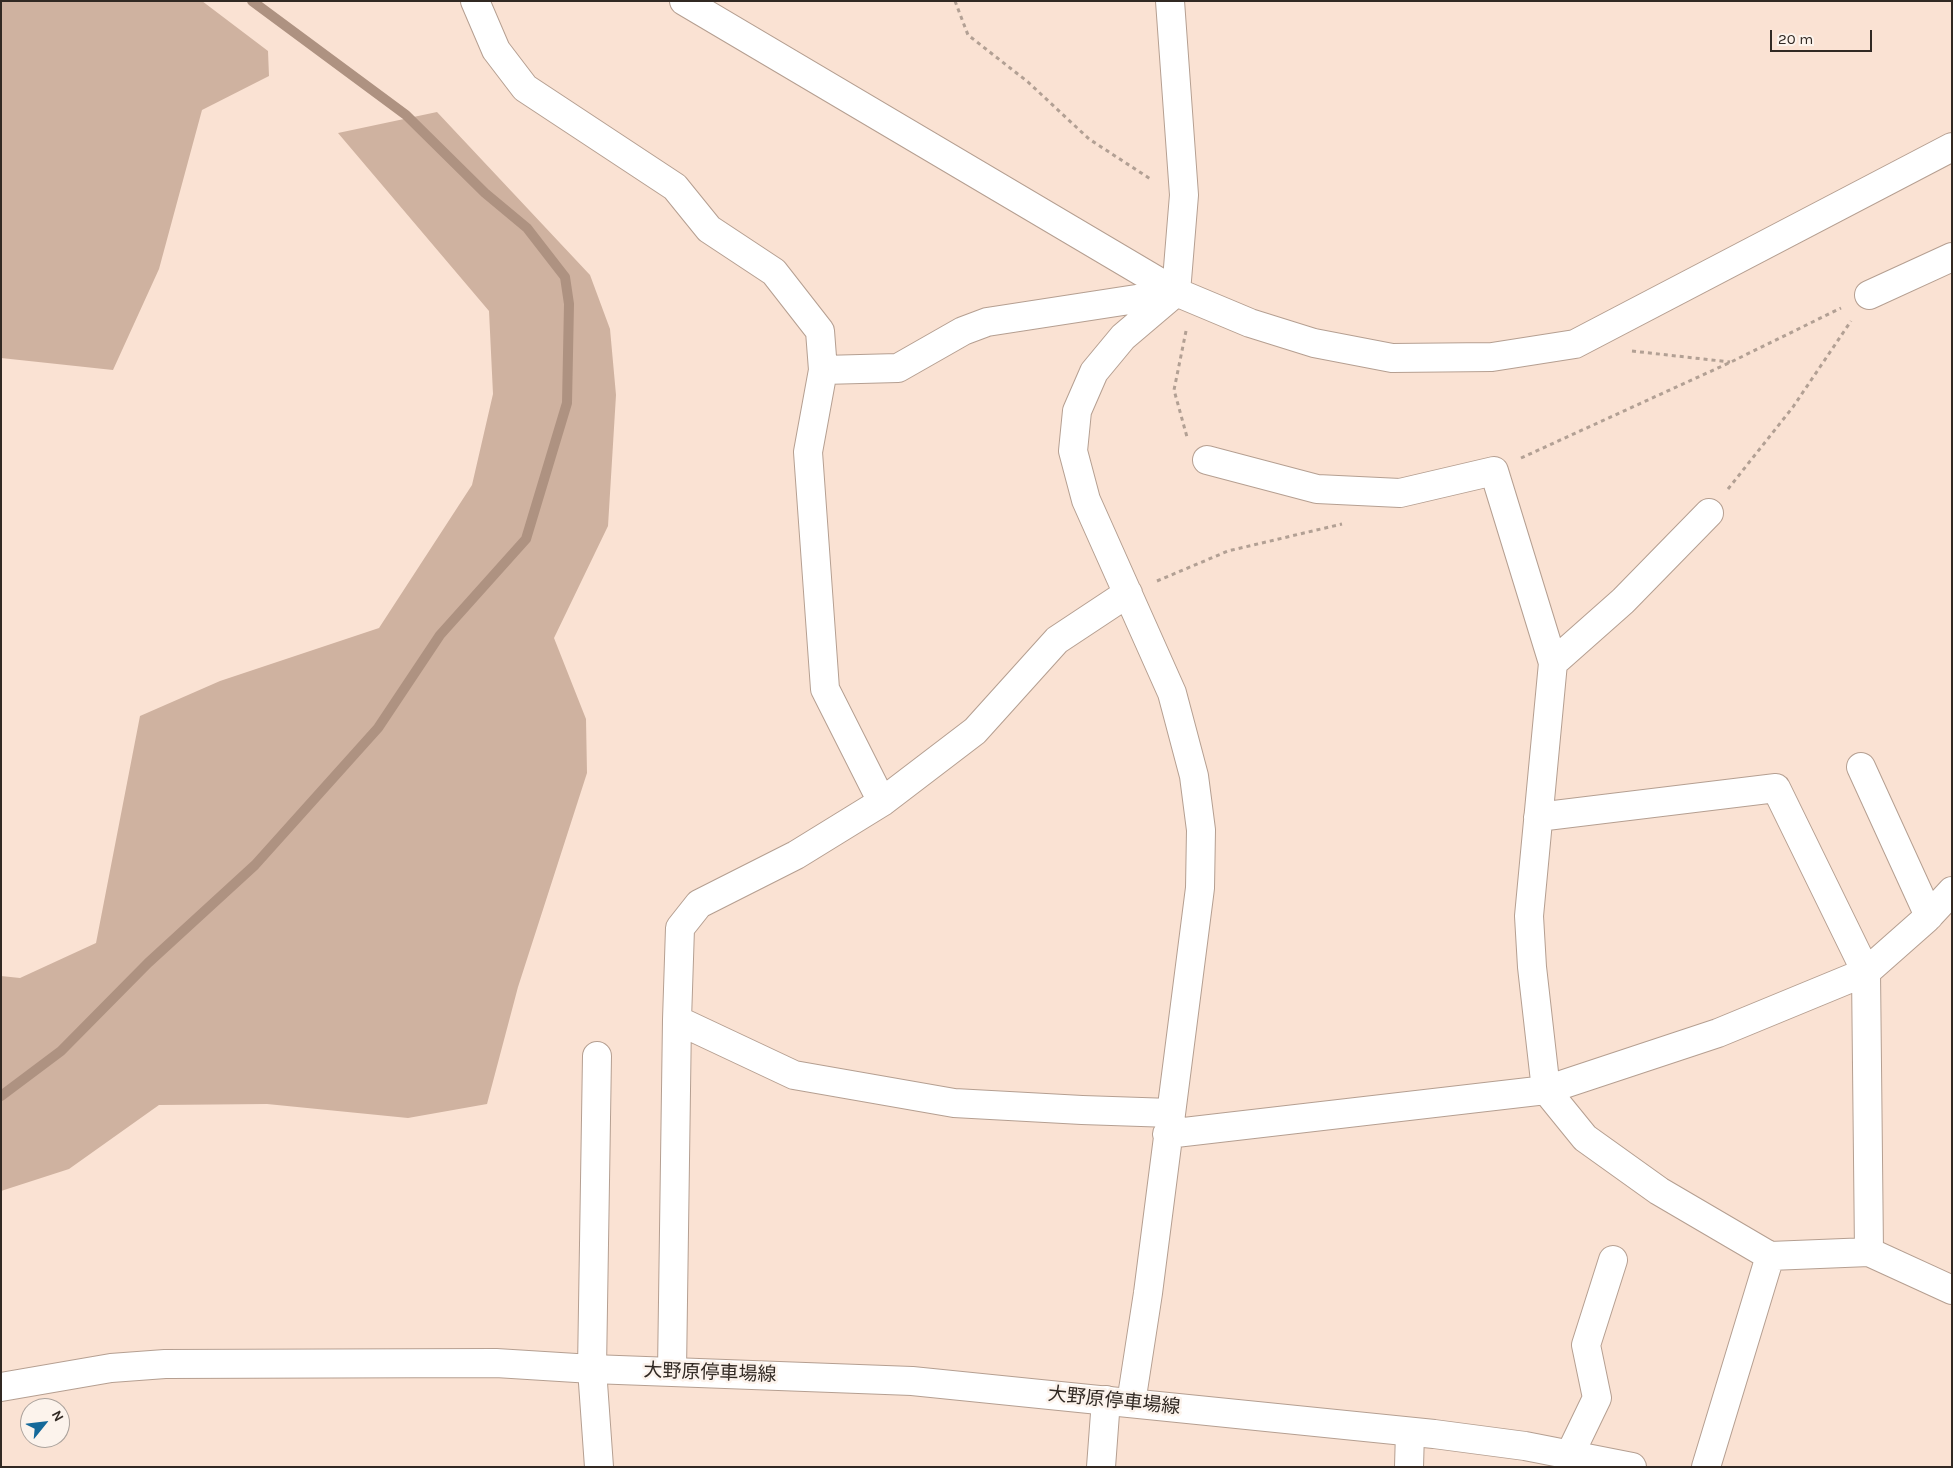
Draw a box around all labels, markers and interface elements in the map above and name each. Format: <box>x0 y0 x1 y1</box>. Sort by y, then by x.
scale bar <box>1773 20 1876 52</box>
text: 20 m <box>1778 30 1813 48</box>
street label: 大野原停車場線 <box>643 1359 777 1387</box>
street label: 大野原停車場線 <box>1047 1383 1181 1419</box>
north arrow <box>20 1398 70 1448</box>
text: N <box>48 1407 68 1424</box>

